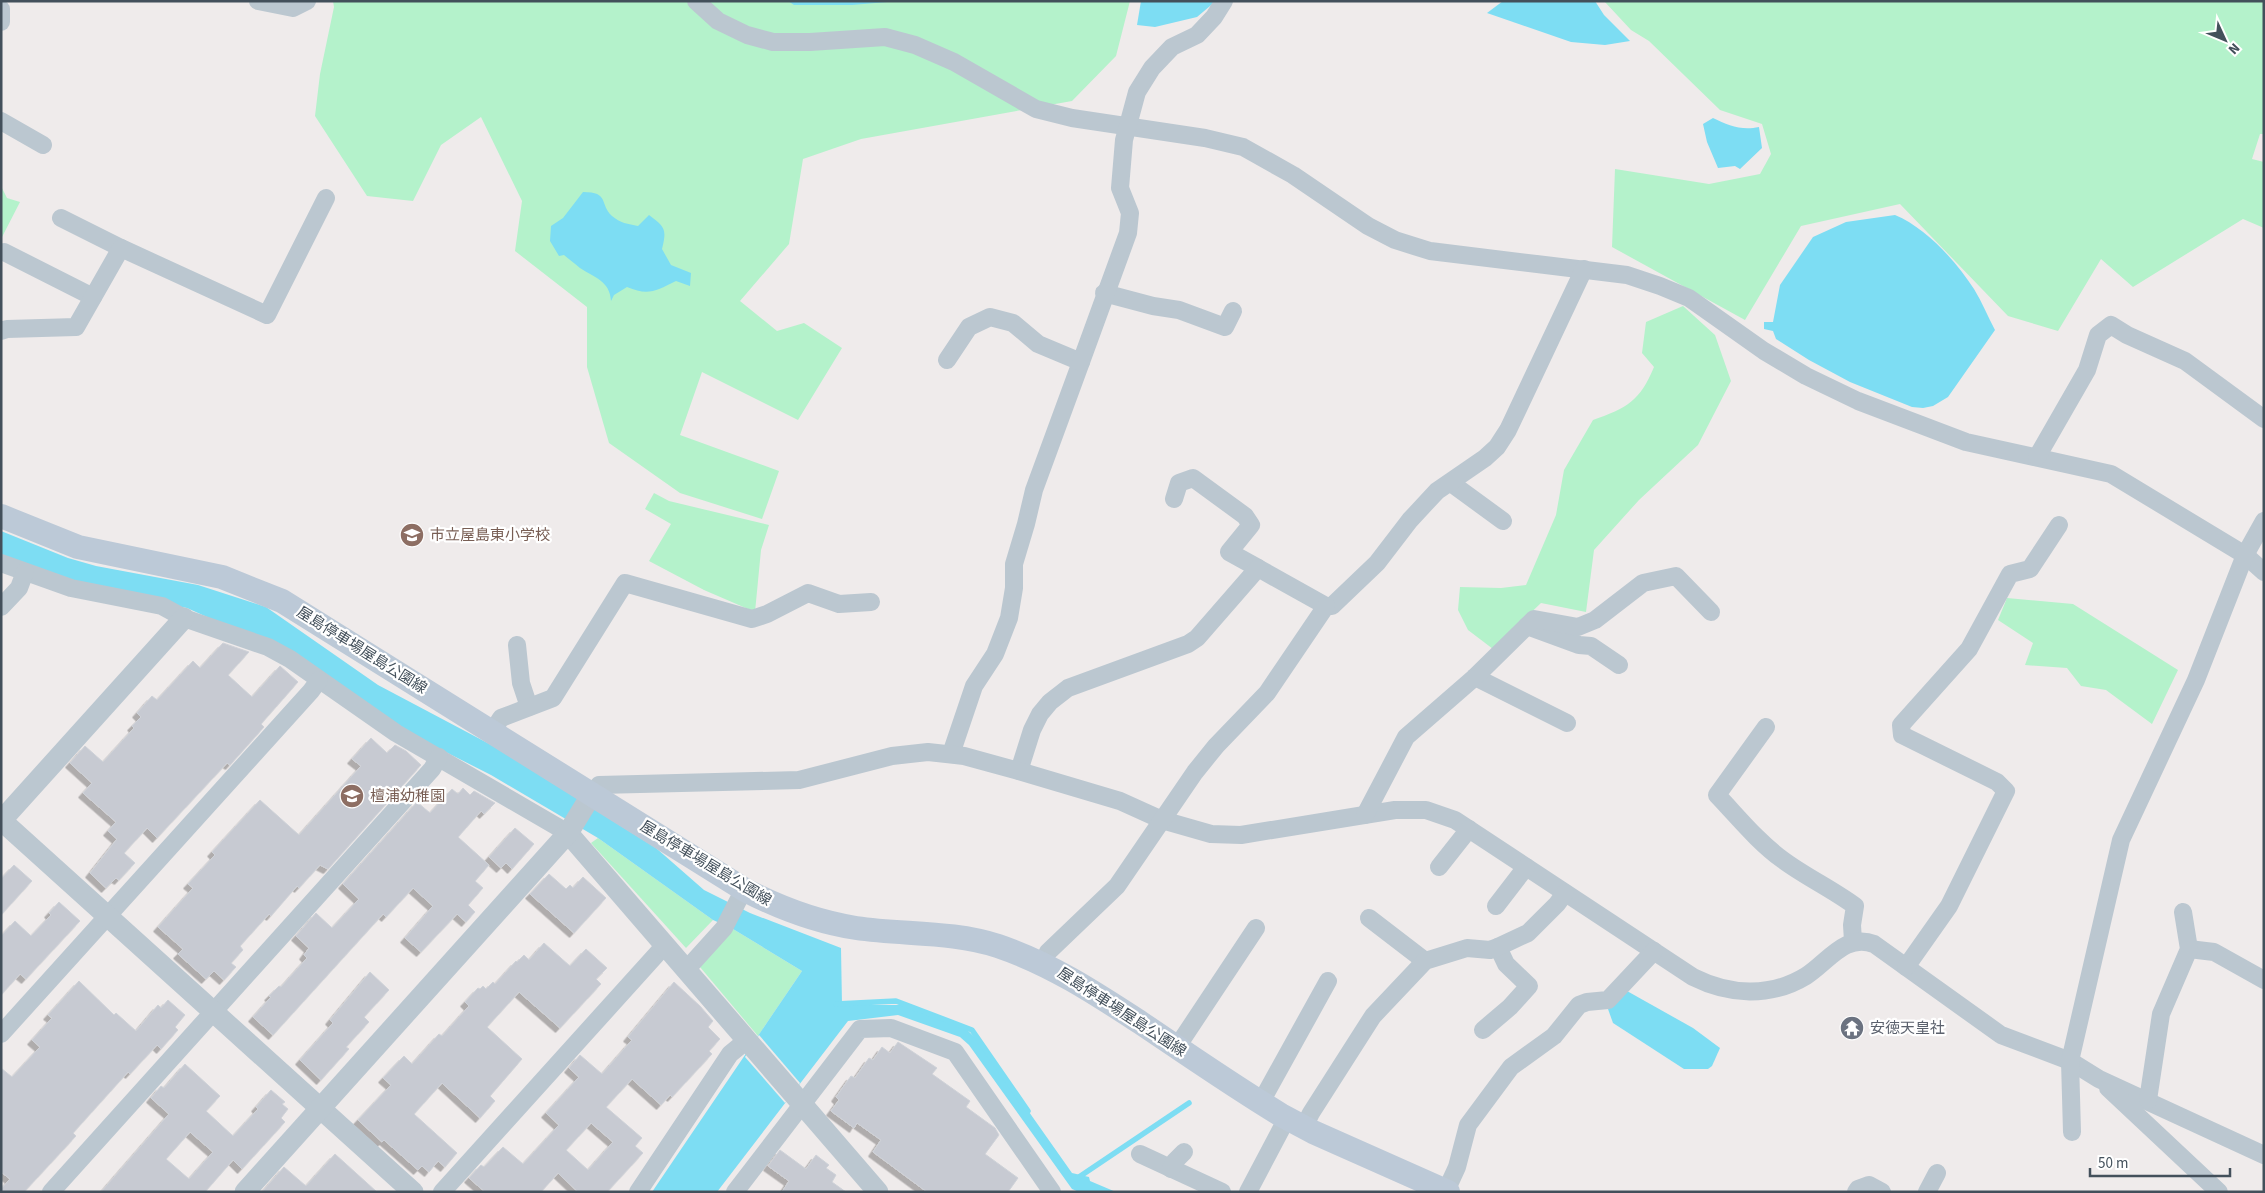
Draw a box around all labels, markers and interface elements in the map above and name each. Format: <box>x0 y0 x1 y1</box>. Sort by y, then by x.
north arrow <box>2200 15 2250 65</box>
text: N <box>2223 38 2244 59</box>
school or university icon: 市立屋島東小学校 <box>399 522 425 548</box>
place label: 市立屋島東小学校 <box>430 525 550 546</box>
street label: 屋島停車場屋島公園線 <box>293 602 431 699</box>
school or university icon: 檀浦幼稚園 <box>339 783 365 809</box>
place label: 檀浦幼稚園 <box>370 786 445 807</box>
street label: 屋島停車場屋島公園線 <box>636 816 775 911</box>
street label: 屋島停車場屋島公園線 <box>1053 963 1190 1062</box>
temple icon: 安徳天皇社 <box>1839 1015 1865 1041</box>
place label: 安徳天皇社 <box>1870 1018 1945 1039</box>
scale bar <box>2090 1146 2230 1178</box>
text: 50 m <box>2098 1153 2128 1174</box>

